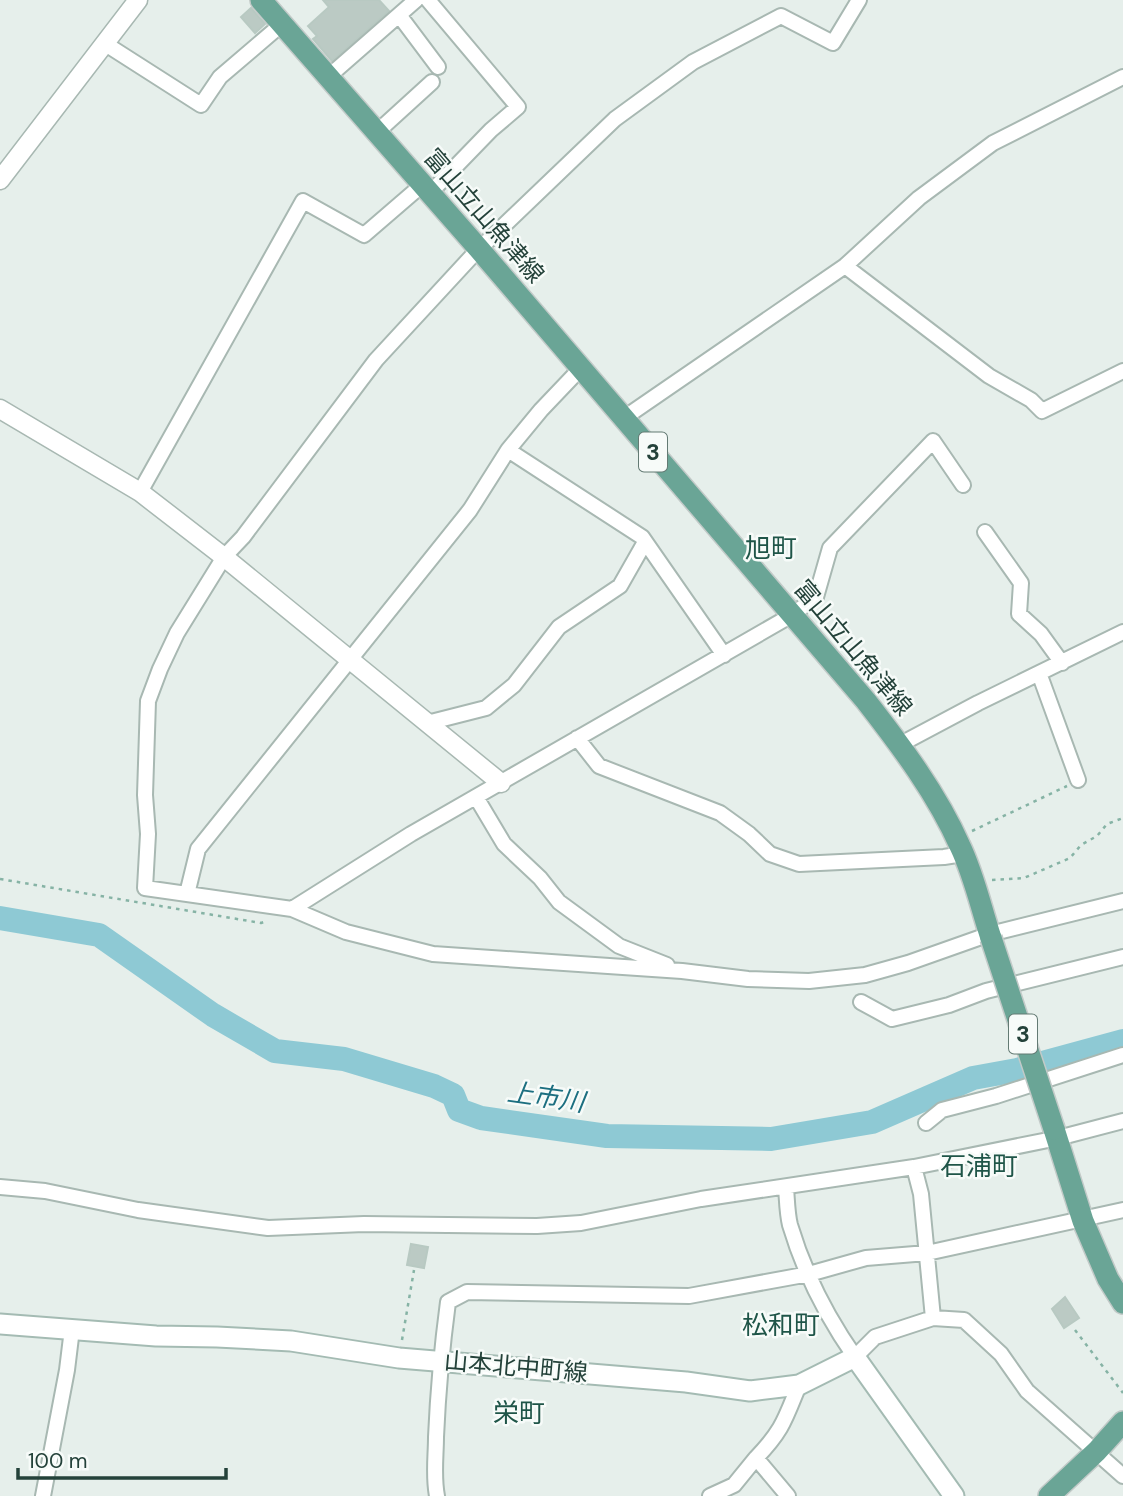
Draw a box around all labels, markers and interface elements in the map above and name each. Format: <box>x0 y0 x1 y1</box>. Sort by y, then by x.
street label: 富山立山魚津線 <box>418 142 551 289</box>
road number: 3 <box>639 432 667 472</box>
district label: 旭町 <box>745 531 797 565</box>
street label: 富山立山魚津線 <box>788 573 919 722</box>
road number: 3 <box>1009 1015 1037 1054</box>
water label: 上市川 <box>505 1075 590 1120</box>
district label: 石浦町 <box>940 1149 1018 1183</box>
district label: 松和町 <box>742 1308 820 1342</box>
street label: 山本北中町線 <box>443 1345 589 1388</box>
district label: 栄町 <box>493 1396 545 1430</box>
scale bar <box>18 1436 226 1480</box>
text: 100 m <box>28 1447 88 1475</box>

